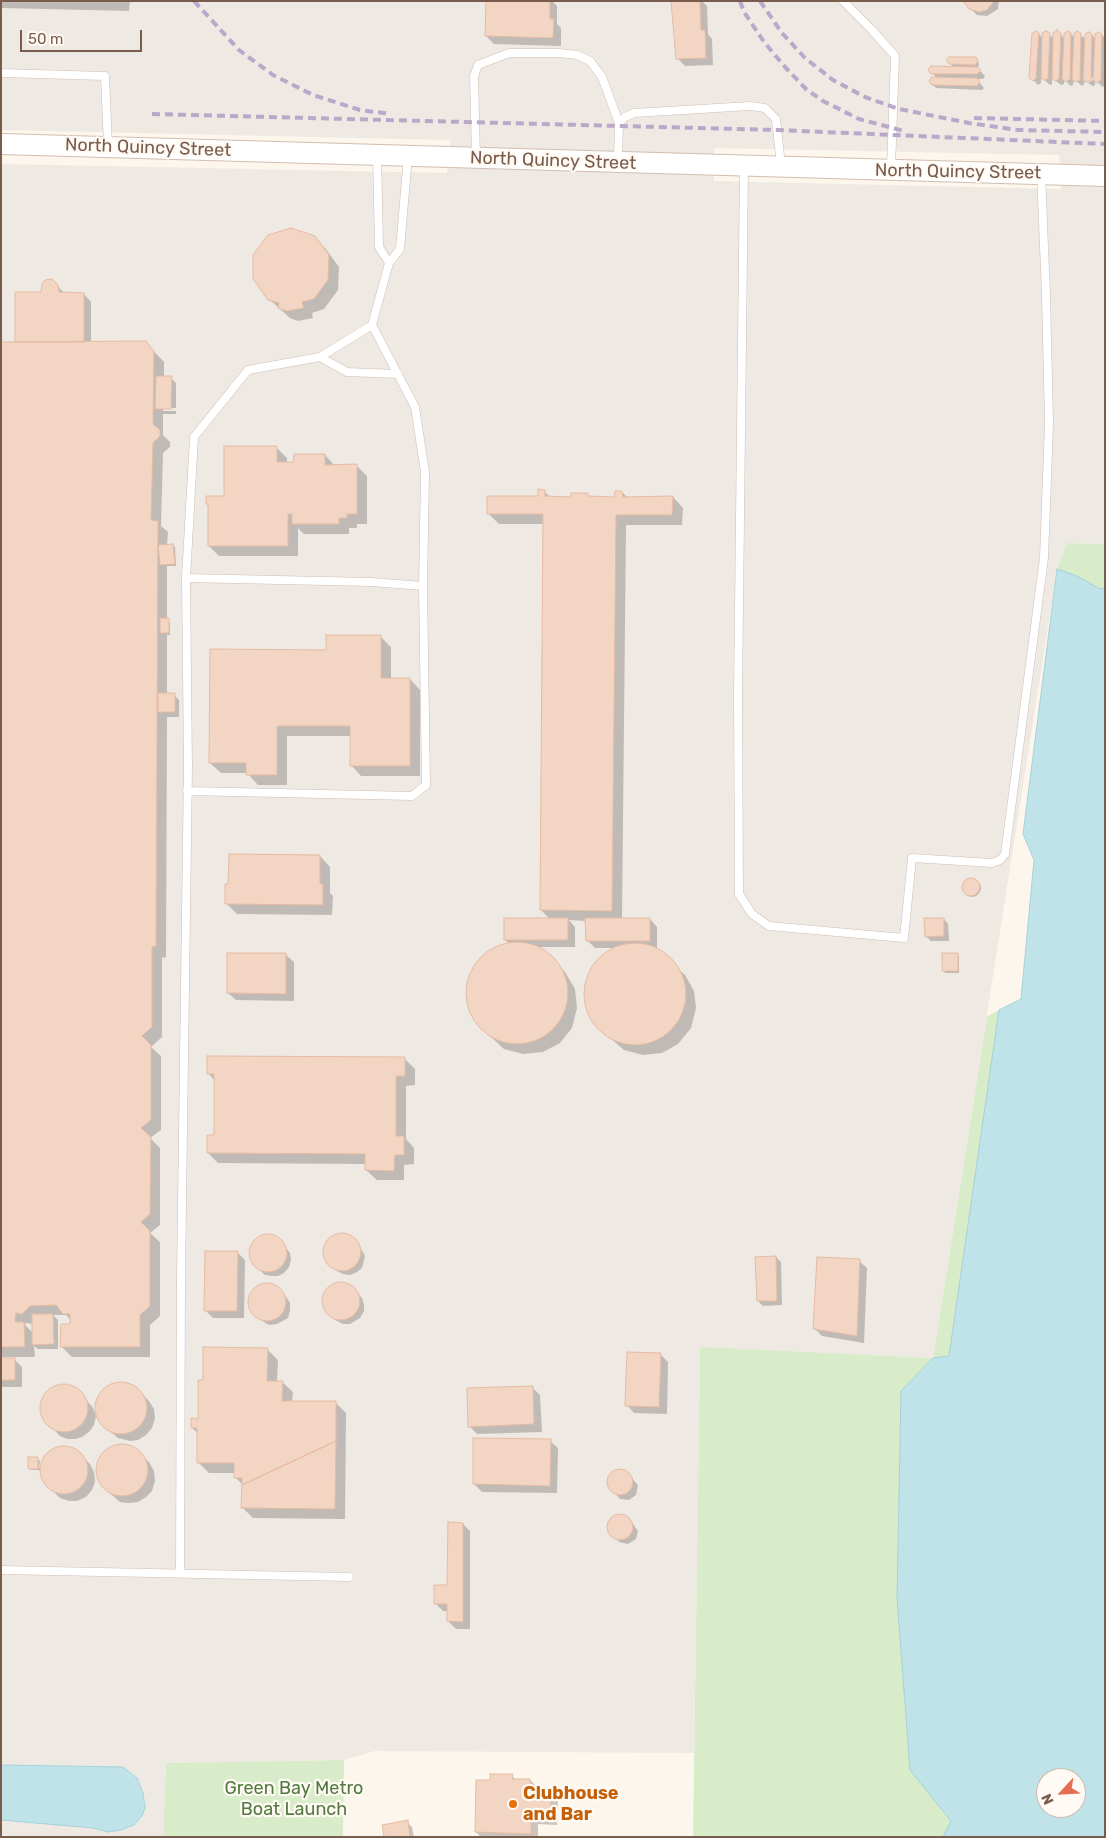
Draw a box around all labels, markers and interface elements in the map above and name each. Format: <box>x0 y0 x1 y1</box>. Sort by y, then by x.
scale bar <box>22 20 145 52</box>
text: 50 m <box>28 30 63 48</box>
street label: North Quincy Street <box>64 134 232 162</box>
street label: North Quincy Street <box>469 147 637 175</box>
street label: North Quincy Street <box>875 160 1041 184</box>
north arrow <box>1036 1768 1086 1818</box>
park label: Green Bay Metro Boat Launch <box>225 1778 363 1820</box>
place label: Clubhouse and Bar <box>523 1783 619 1826</box>
text: N <box>1038 1791 1058 1807</box>
marker: Clubhouse and Bar <box>507 1798 519 1810</box>

